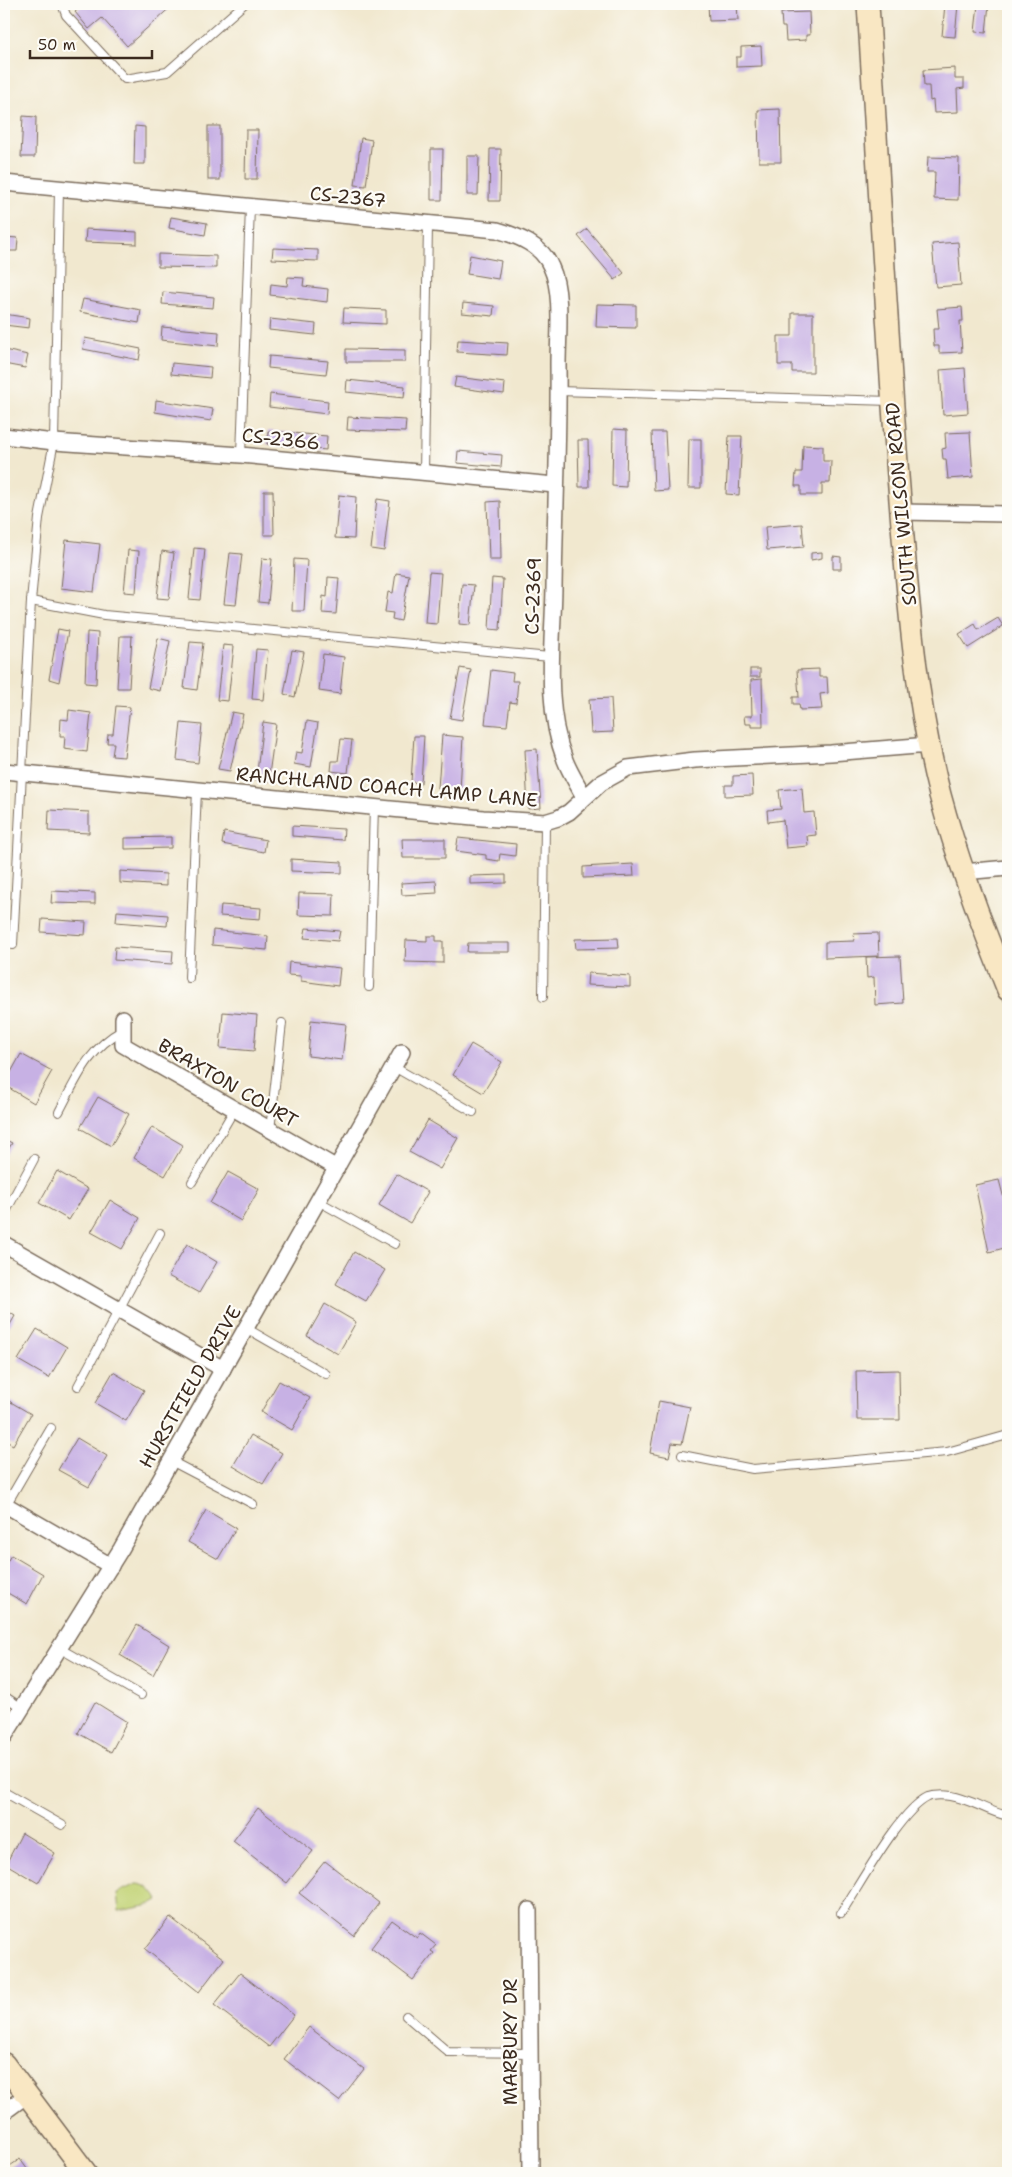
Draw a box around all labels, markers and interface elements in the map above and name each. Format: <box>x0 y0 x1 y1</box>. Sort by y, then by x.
scale bar <box>30 28 152 60</box>
text: 50 m <box>38 35 76 55</box>
street label: CS-2367 <box>309 181 387 213</box>
street label: SOUTH WILSON ROAD <box>880 401 922 607</box>
street label: CS-2366 <box>241 422 321 456</box>
street label: CS-2369 <box>519 557 547 635</box>
street label: RANCHLAND COACH LAMP LANE <box>235 761 539 813</box>
street label: BRAXTON COURT <box>154 1033 303 1133</box>
street label: HURSTFIELD DRIVE <box>133 1301 247 1473</box>
street label: MARBURY DR <box>498 1979 523 2105</box>

